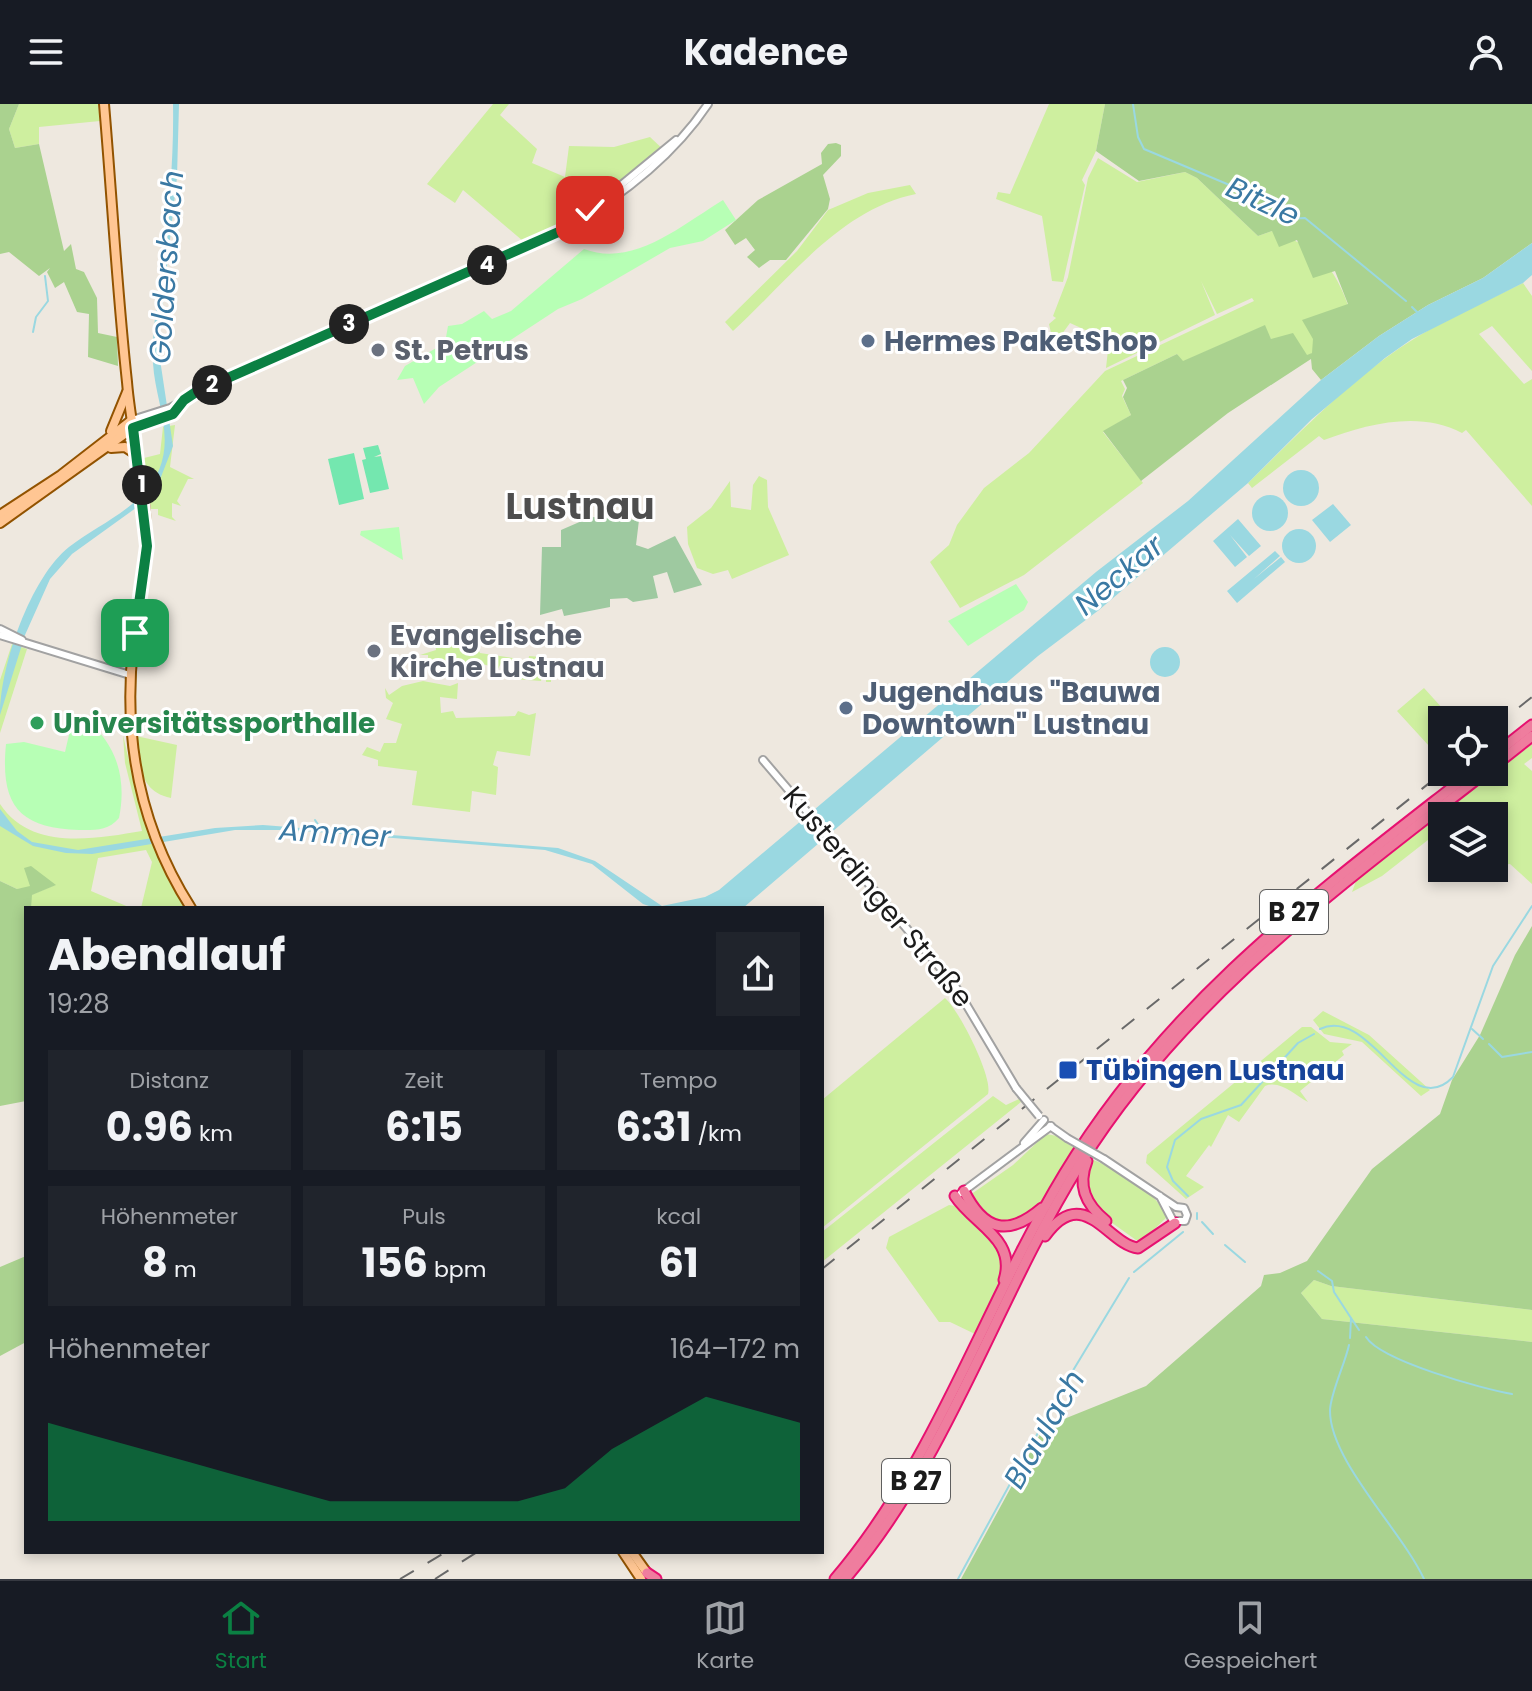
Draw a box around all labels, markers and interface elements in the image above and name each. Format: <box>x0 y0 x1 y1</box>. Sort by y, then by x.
text: Kadence <box>684 27 848 78</box>
icon: menu <box>24 30 68 74</box>
icon: person <box>1464 30 1508 74</box>
water label: Bitzle <box>1219 165 1307 237</box>
water label: Goldersbach <box>138 169 194 365</box>
pin <box>556 176 624 244</box>
icon: check <box>568 188 612 232</box>
pin: 4 <box>467 245 507 285</box>
text: 4 <box>480 249 494 280</box>
pin: 3 <box>329 304 369 344</box>
text: 3 <box>342 308 356 339</box>
place label: Hermes PaketShop <box>884 322 1158 361</box>
place label: St. Petrus <box>394 331 529 370</box>
marker: Hermes PaketShop <box>859 332 877 350</box>
marker: St. Petrus <box>369 341 387 359</box>
pin: 2 <box>192 365 232 405</box>
text: 2 <box>206 369 218 400</box>
pin: 1 <box>122 465 162 505</box>
text: 1 <box>138 469 146 500</box>
district label: Lustnau <box>505 481 655 532</box>
water label: Neckar <box>1065 524 1174 625</box>
pin <box>101 599 169 667</box>
icon: arrive <box>113 611 157 655</box>
place label: Evangelische Kirche Lustnau <box>390 616 605 687</box>
marker: Evangelische Kirche Lustnau <box>365 642 383 660</box>
place label: Jugendhaus "Bauwa Downtown" Lustnau <box>862 673 1161 744</box>
marker: Jugendhaus "Bauwa Downtown" Lustnau <box>837 699 855 717</box>
place label: Universitätssporthalle <box>53 704 375 743</box>
map controls <box>1428 706 1508 882</box>
button: locate <box>1428 706 1508 786</box>
marker: Universitätssporthalle <box>28 714 46 732</box>
street label: Kusterdinger Straße <box>774 778 982 1016</box>
button: layers <box>1428 802 1508 882</box>
water label: Ammer <box>277 808 393 858</box>
road number: B 27 <box>1260 890 1328 934</box>
text: Abendlauf <box>48 924 285 985</box>
button: share <box>716 932 800 1016</box>
text: 19:28 <box>48 986 110 1022</box>
place label: Tübingen Lustnau <box>1086 1051 1345 1090</box>
marker: Tübingen Lustnau <box>1057 1059 1079 1081</box>
text: Distanz <box>130 1065 209 1096</box>
text: Zeit <box>405 1065 443 1096</box>
text: Tempo <box>640 1065 717 1096</box>
text: 0.96 <box>106 1099 193 1155</box>
text: 6:15 <box>385 1099 463 1155</box>
text: 6:31 <box>615 1099 692 1155</box>
text: km <box>193 1118 233 1149</box>
text: /km <box>692 1118 742 1149</box>
text: Höhenmeter <box>101 1201 238 1232</box>
text: Puls <box>402 1201 446 1232</box>
text: kcal <box>656 1201 701 1232</box>
text: 8 <box>142 1235 168 1291</box>
text: 156 <box>362 1235 428 1291</box>
text: 61 <box>658 1235 699 1291</box>
text: m <box>168 1254 197 1285</box>
text: bpm <box>428 1254 486 1285</box>
text: Höhenmeter <box>48 1331 210 1367</box>
text: 164–172 m <box>670 1331 800 1367</box>
water label: Blaulach <box>993 1362 1095 1496</box>
road number: B 27 <box>882 1459 950 1503</box>
tab: Start <box>215 1596 267 1677</box>
tab: Karte <box>696 1596 754 1677</box>
tab: Gespeichert <box>1184 1596 1317 1677</box>

